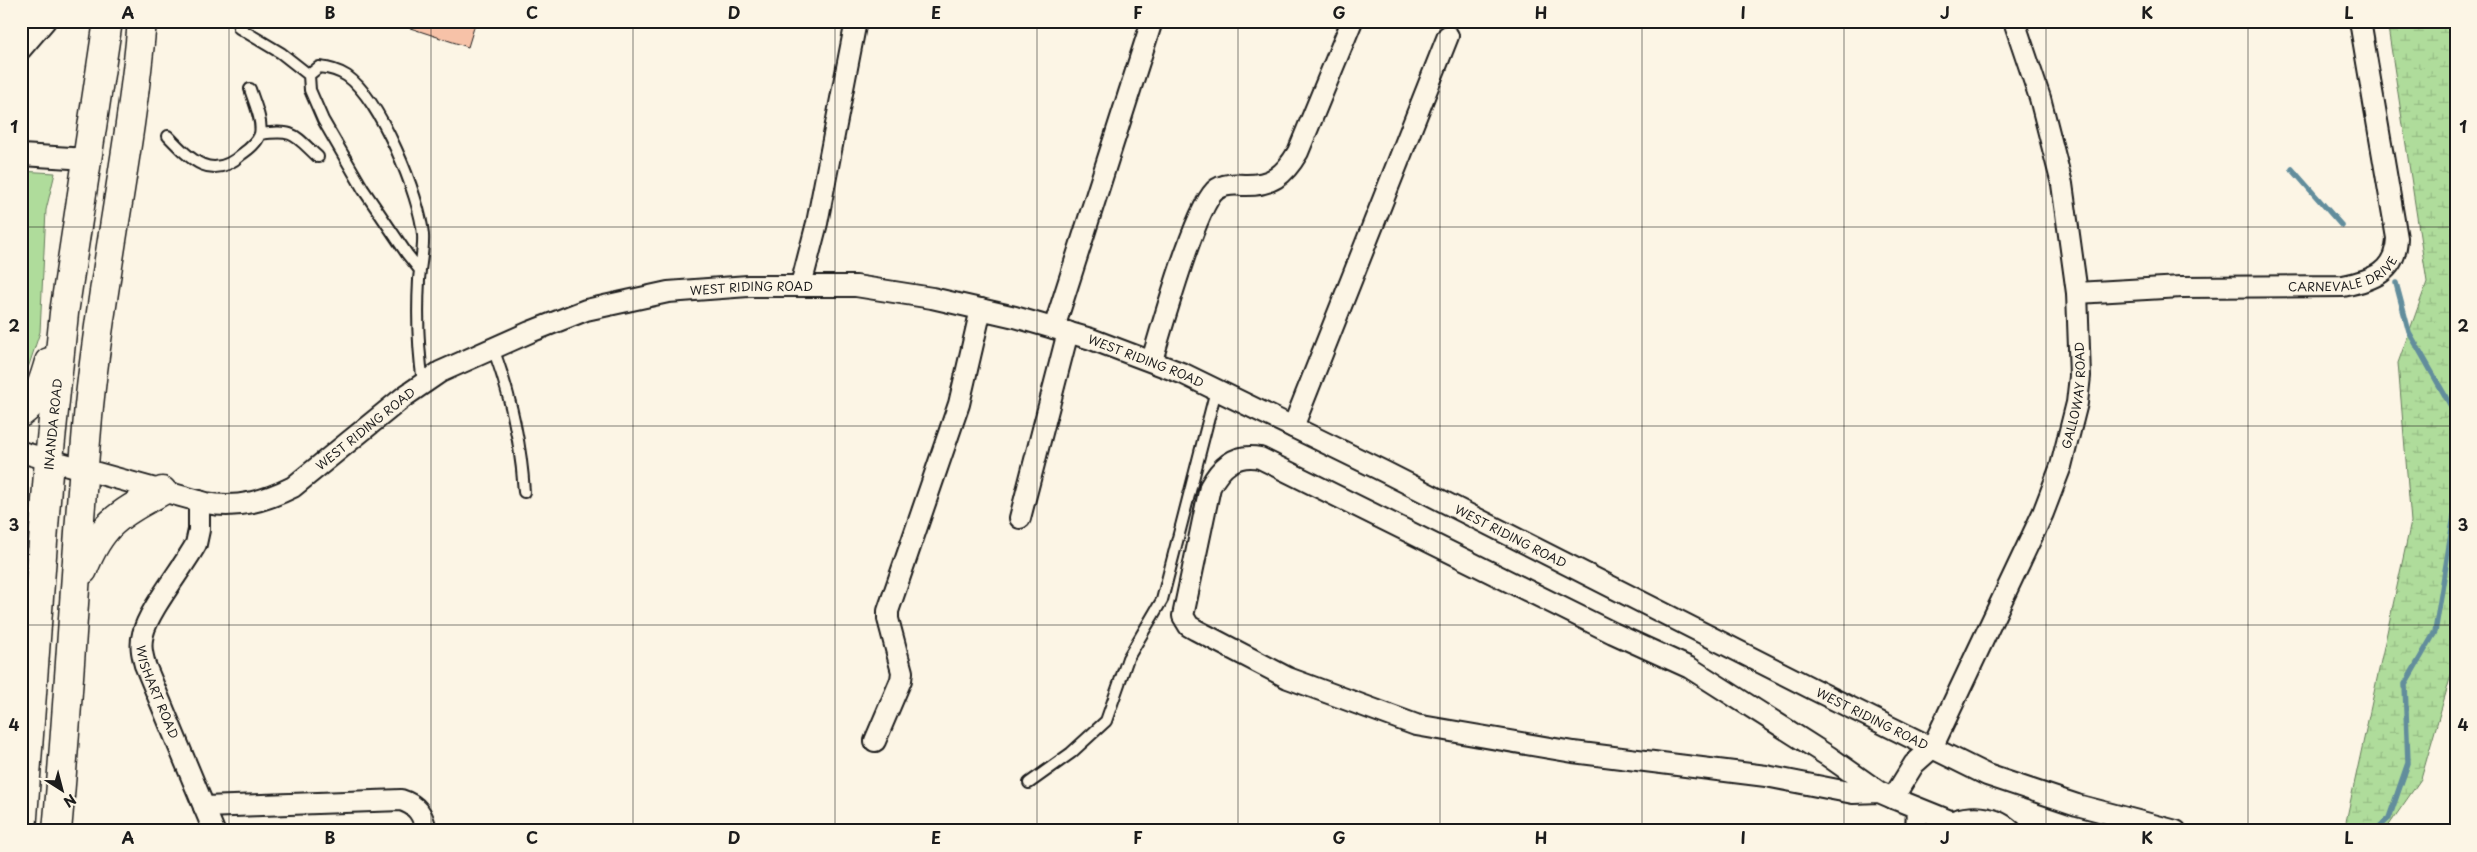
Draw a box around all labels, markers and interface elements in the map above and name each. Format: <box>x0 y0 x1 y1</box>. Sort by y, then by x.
text: A <box>122 0 135 24</box>
text: B <box>325 0 336 24</box>
text: C <box>526 0 538 24</box>
text: D <box>728 0 740 24</box>
text: E <box>931 0 941 24</box>
text: F <box>1133 0 1143 24</box>
text: G <box>1332 0 1346 24</box>
text: H <box>1535 0 1547 24</box>
text: I <box>1740 0 1746 24</box>
text: J <box>1940 0 1950 24</box>
text: K <box>2141 0 2153 24</box>
text: L <box>2344 0 2354 24</box>
text: 1 <box>10 114 18 138</box>
text: 1 <box>2459 114 2467 138</box>
street label: CARNEVALE DRIVE <box>2288 253 2401 295</box>
street label: WEST RIDING ROAD <box>689 277 813 299</box>
text: 2 <box>8 313 20 337</box>
text: 2 <box>2457 313 2469 337</box>
street label: WEST RIDING ROAD <box>1086 330 1207 391</box>
street label: GALLOWAY ROAD <box>2057 341 2089 451</box>
street label: INANDA ROAD <box>39 378 66 471</box>
street label: WEST RIDING ROAD <box>312 383 419 474</box>
street label: WEST RIDING ROAD <box>1452 500 1570 572</box>
text: 3 <box>9 512 19 536</box>
text: 3 <box>2458 512 2468 536</box>
street label: WISHART ROAD <box>132 644 184 741</box>
street label: WEST RIDING ROAD <box>1813 683 1932 754</box>
text: 4 <box>9 712 20 736</box>
text: 4 <box>2458 712 2469 736</box>
north arrow <box>38 764 88 814</box>
text: N <box>59 789 81 813</box>
text: A <box>122 825 135 849</box>
text: B <box>325 825 336 849</box>
text: C <box>526 825 538 849</box>
text: D <box>728 825 740 849</box>
text: E <box>931 825 941 849</box>
text: F <box>1133 825 1143 849</box>
text: G <box>1332 825 1346 849</box>
text: H <box>1535 825 1547 849</box>
text: I <box>1740 825 1746 849</box>
text: J <box>1940 825 1950 849</box>
text: K <box>2141 825 2153 849</box>
text: L <box>2344 825 2354 849</box>

